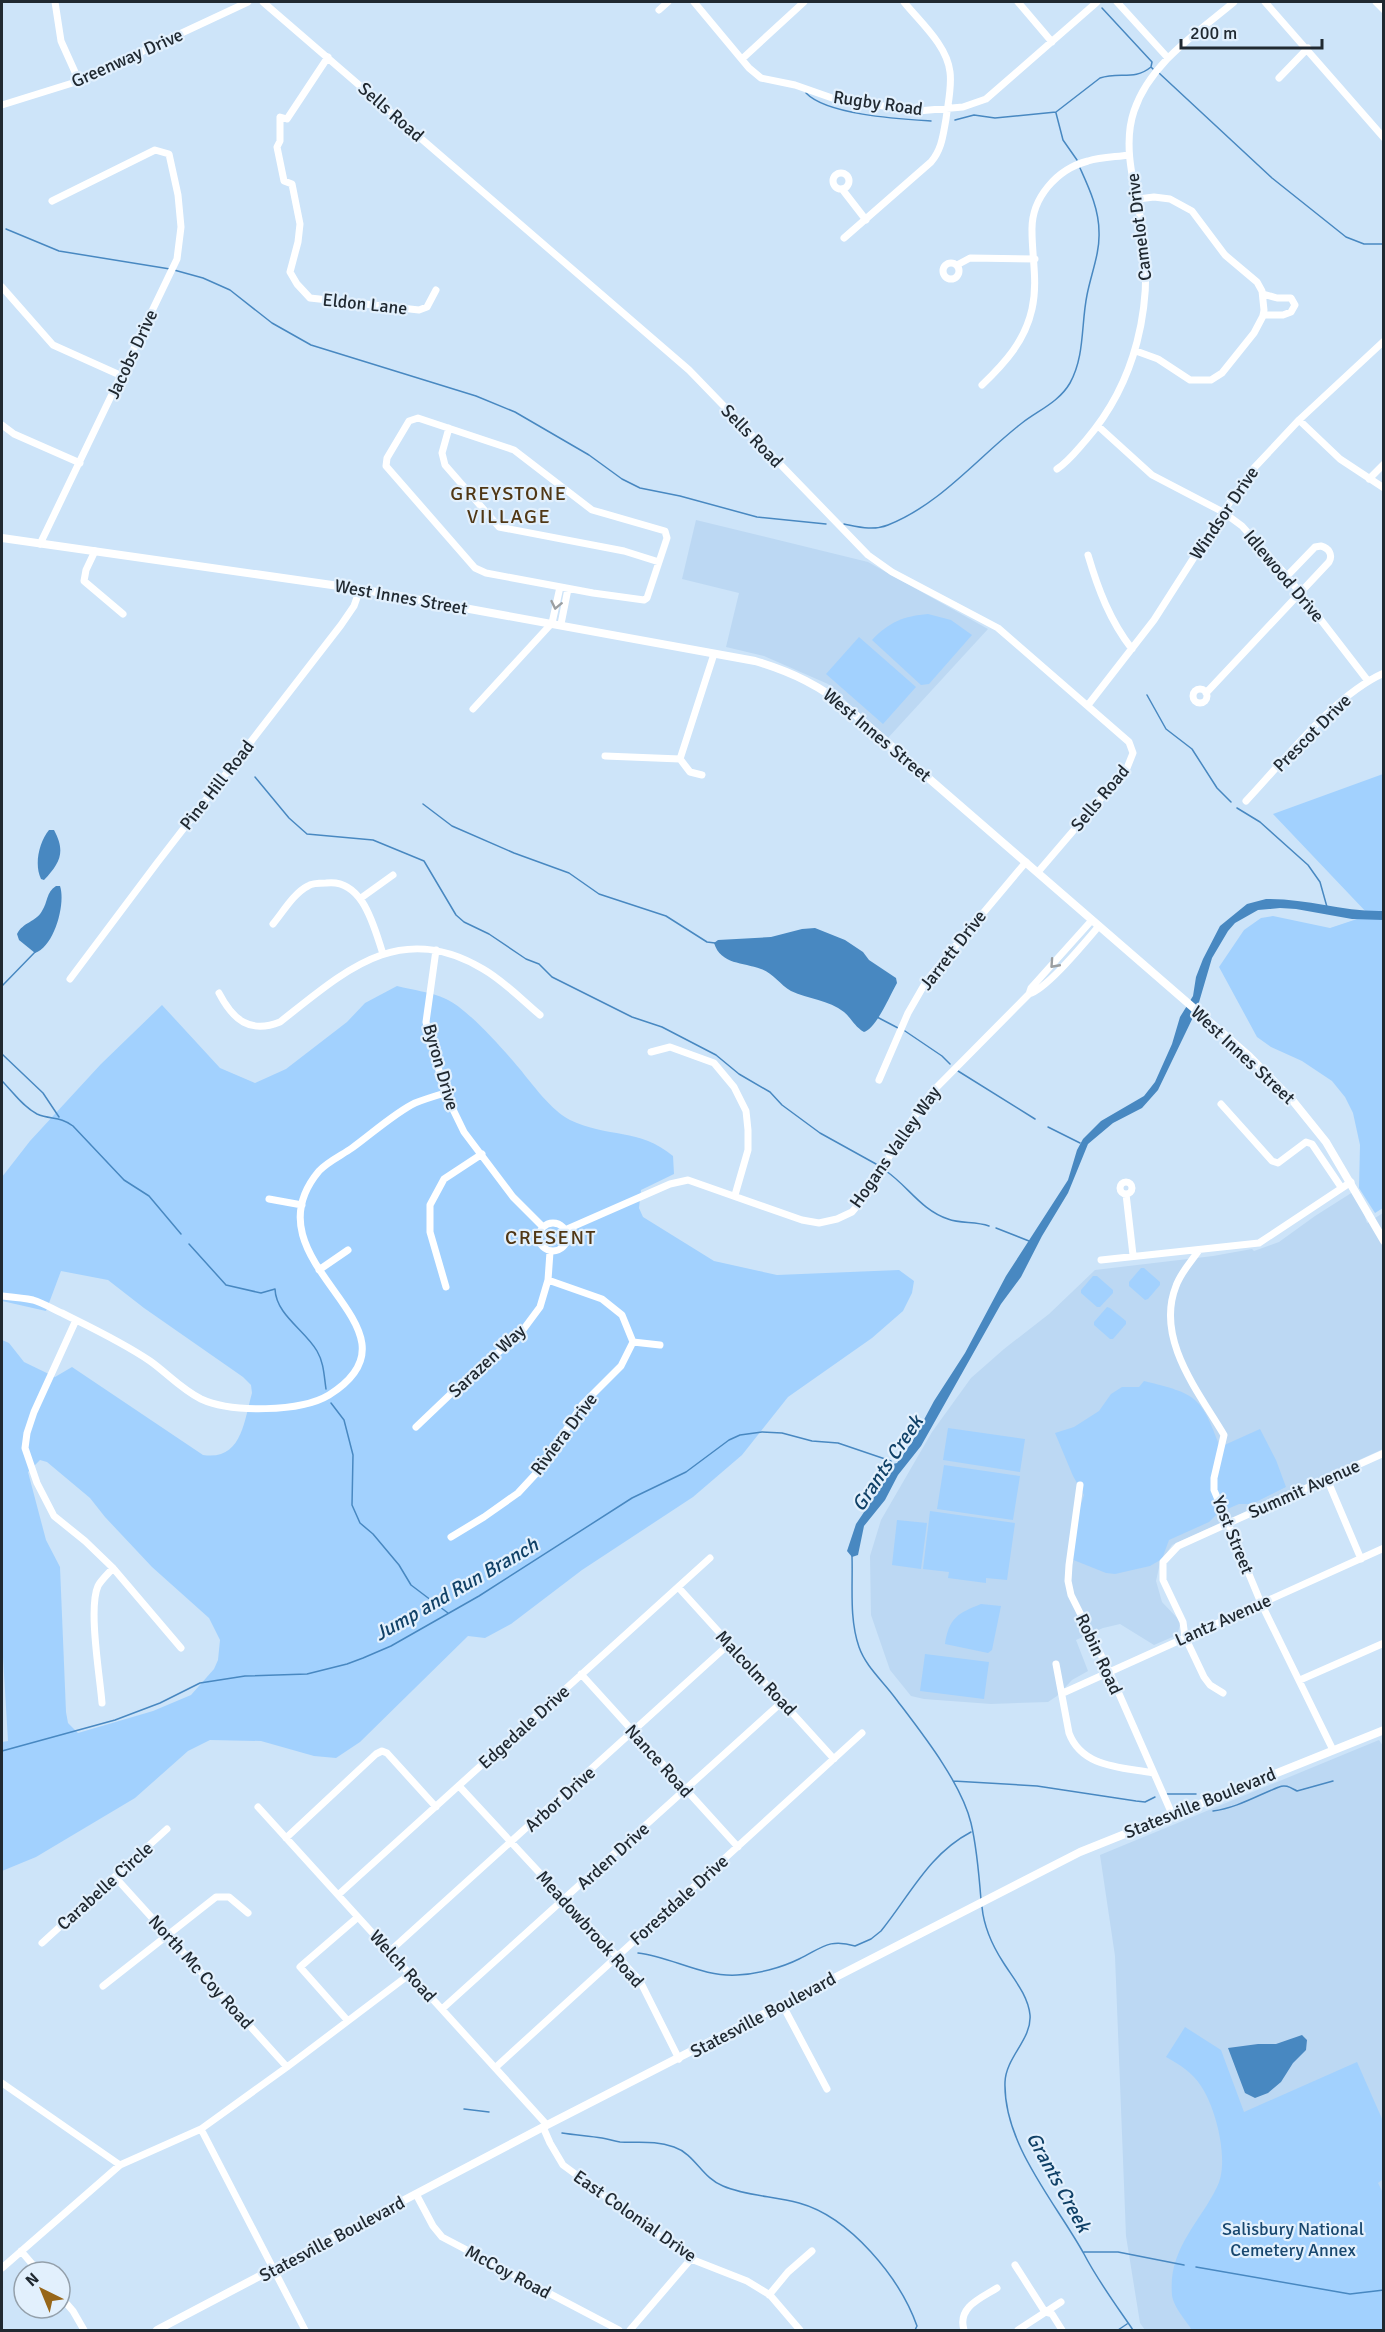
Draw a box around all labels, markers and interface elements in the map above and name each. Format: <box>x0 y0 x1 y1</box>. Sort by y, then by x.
scale bar <box>1181 12 1322 50</box>
text: 200 m <box>1190 22 1237 44</box>
street label: Greenway Drive <box>68 24 186 92</box>
street label: Sells Road <box>354 78 428 146</box>
street label: Rugby Road <box>832 86 924 120</box>
street label: Camelot Drive <box>1121 172 1157 282</box>
street label: Eldon Lane <box>321 289 409 319</box>
street label: Jacobs Drive <box>102 306 162 402</box>
street label: Sells Road <box>716 400 788 472</box>
street label: Windsor Drive <box>1185 462 1263 564</box>
district label: GREYSTONE VILLAGE <box>450 481 568 529</box>
street label: Idlewood Drive <box>1239 525 1329 627</box>
street label: West Innes Street <box>333 574 469 620</box>
one-way arrow <box>550 600 563 610</box>
street label: West Innes Street <box>818 683 936 787</box>
street label: Prescot Drive <box>1268 689 1356 777</box>
street label: Pine Hill Road <box>175 736 259 834</box>
street label: Sells Road <box>1066 760 1134 836</box>
street label: Jarrett Drive <box>915 906 991 994</box>
one-way arrow <box>1050 957 1061 968</box>
street label: West Innes Street <box>1186 1001 1300 1109</box>
street label: Byron Drive <box>418 1021 464 1113</box>
street label: Hogans Valley Way <box>845 1081 946 1212</box>
district label: CRESENT <box>505 1225 597 1250</box>
street label: Sarazen Way <box>444 1319 530 1402</box>
street label: Riviera Drive <box>526 1389 602 1479</box>
water label: Grants Creek <box>846 1409 930 1516</box>
street label: Summit Avenue <box>1245 1455 1363 1523</box>
street label: Yost Street <box>1207 1493 1259 1577</box>
water label: Jump and Run Branch <box>370 1532 544 1647</box>
street label: Lantz Avenue <box>1171 1589 1275 1651</box>
street label: Robin Road <box>1071 1610 1127 1698</box>
street label: Malcolm Road <box>711 1626 801 1720</box>
street label: Edgedale Drive <box>474 1680 574 1774</box>
street label: Nance Road <box>620 1720 698 1802</box>
street label: Arbor Drive <box>520 1762 600 1836</box>
street label: Statesville Boulevard <box>1121 1763 1279 1843</box>
street label: Arden Drive <box>572 1818 654 1894</box>
street label: Carabelle Circle <box>52 1837 158 1935</box>
street label: Forestdale Drive <box>625 1850 733 1950</box>
street label: Meadowbrook Road <box>532 1866 648 1992</box>
street label: North Mc Coy Road <box>144 1910 258 2034</box>
street label: Welch Road <box>365 1925 441 2007</box>
street label: Statesville Boulevard <box>687 1967 839 2063</box>
water label: Grants Creek <box>1021 2128 1097 2238</box>
street label: East Colonial Drive <box>569 2165 701 2267</box>
street label: Statesville Boulevard <box>256 2191 408 2287</box>
park label: Salisbury National Cemetery Annex <box>1222 2218 1364 2261</box>
street label: McCoy Road <box>461 2240 555 2304</box>
north arrow <box>12 2260 72 2320</box>
text: N <box>22 2269 43 2291</box>

